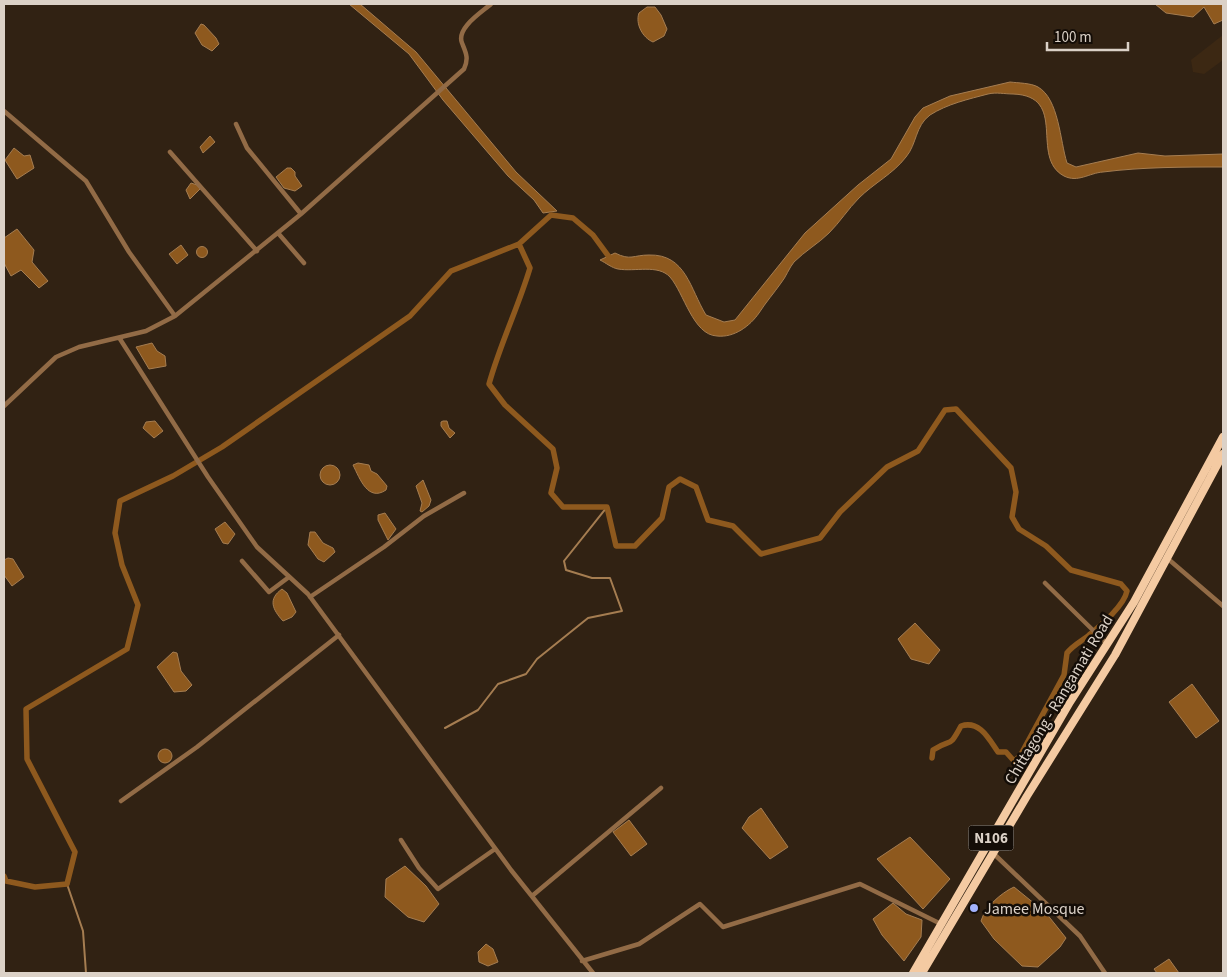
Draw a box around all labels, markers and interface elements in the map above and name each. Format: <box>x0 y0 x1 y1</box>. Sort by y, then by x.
scale bar <box>1047 20 1128 52</box>
text: 100 m <box>1054 27 1092 48</box>
street label: Chittagong - Rangamati Road <box>999 611 1118 789</box>
road number: N106 <box>968 826 1014 850</box>
place label: Jamee Mosque <box>984 898 1085 920</box>
marker: Jamee Mosque <box>968 902 980 914</box>

